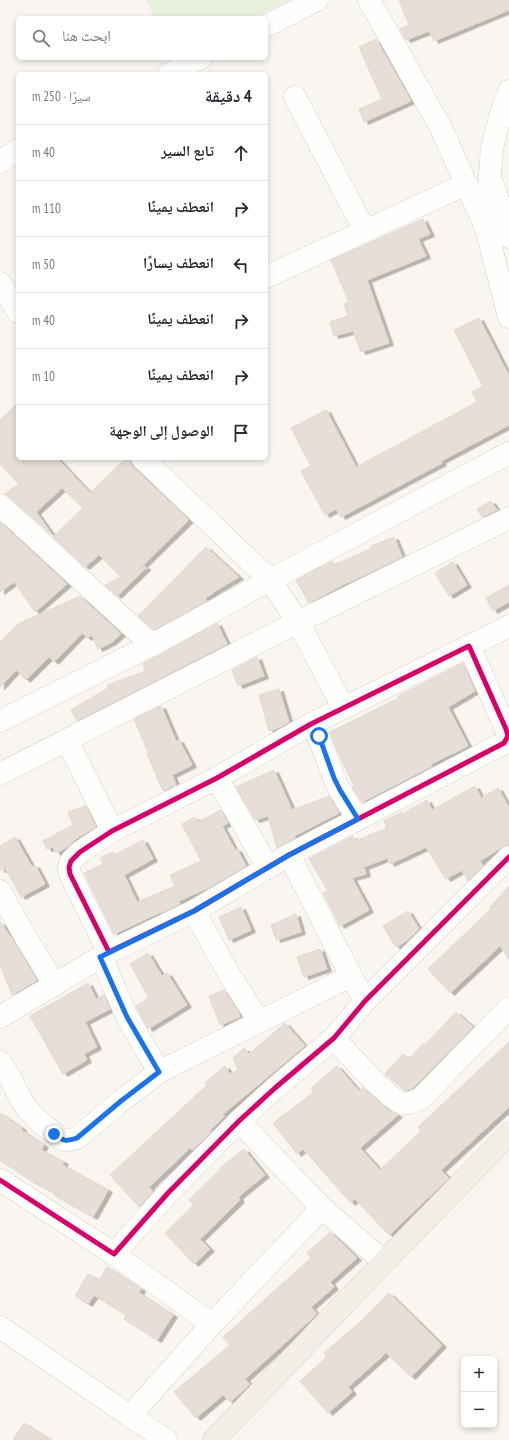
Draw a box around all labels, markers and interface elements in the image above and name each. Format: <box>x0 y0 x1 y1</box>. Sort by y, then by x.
search box <box>16 16 268 60</box>
text: ابحث هنا <box>62 26 111 45</box>
icon: search <box>30 27 52 49</box>
text: 4 دقيقة <box>205 85 252 107</box>
text: سيرًا · 250 m <box>32 88 91 105</box>
text: تابع السير <box>161 141 214 160</box>
icon: ahead <box>230 142 252 164</box>
text: 40 m <box>32 144 55 161</box>
text: انعطف يمينًا <box>147 197 214 216</box>
icon: right <box>230 198 252 220</box>
text: 110 m <box>32 200 61 217</box>
text: انعطف يسارًا <box>143 253 214 272</box>
icon: left <box>230 254 252 276</box>
text: 50 m <box>32 256 55 273</box>
text: انعطف يمينًا <box>147 309 214 328</box>
icon: right <box>230 310 252 332</box>
text: 40 m <box>32 312 55 329</box>
text: انعطف يمينًا <box>147 365 214 384</box>
icon: right <box>230 366 252 388</box>
text: 10 m <box>32 368 55 385</box>
text: الوصول إلى الوجهة <box>109 421 214 440</box>
icon: arrive <box>230 422 252 444</box>
route start <box>310 727 328 745</box>
route end <box>45 1125 63 1143</box>
map controls <box>461 1356 497 1428</box>
button: + <box>461 1356 497 1392</box>
button: − <box>461 1392 497 1428</box>

